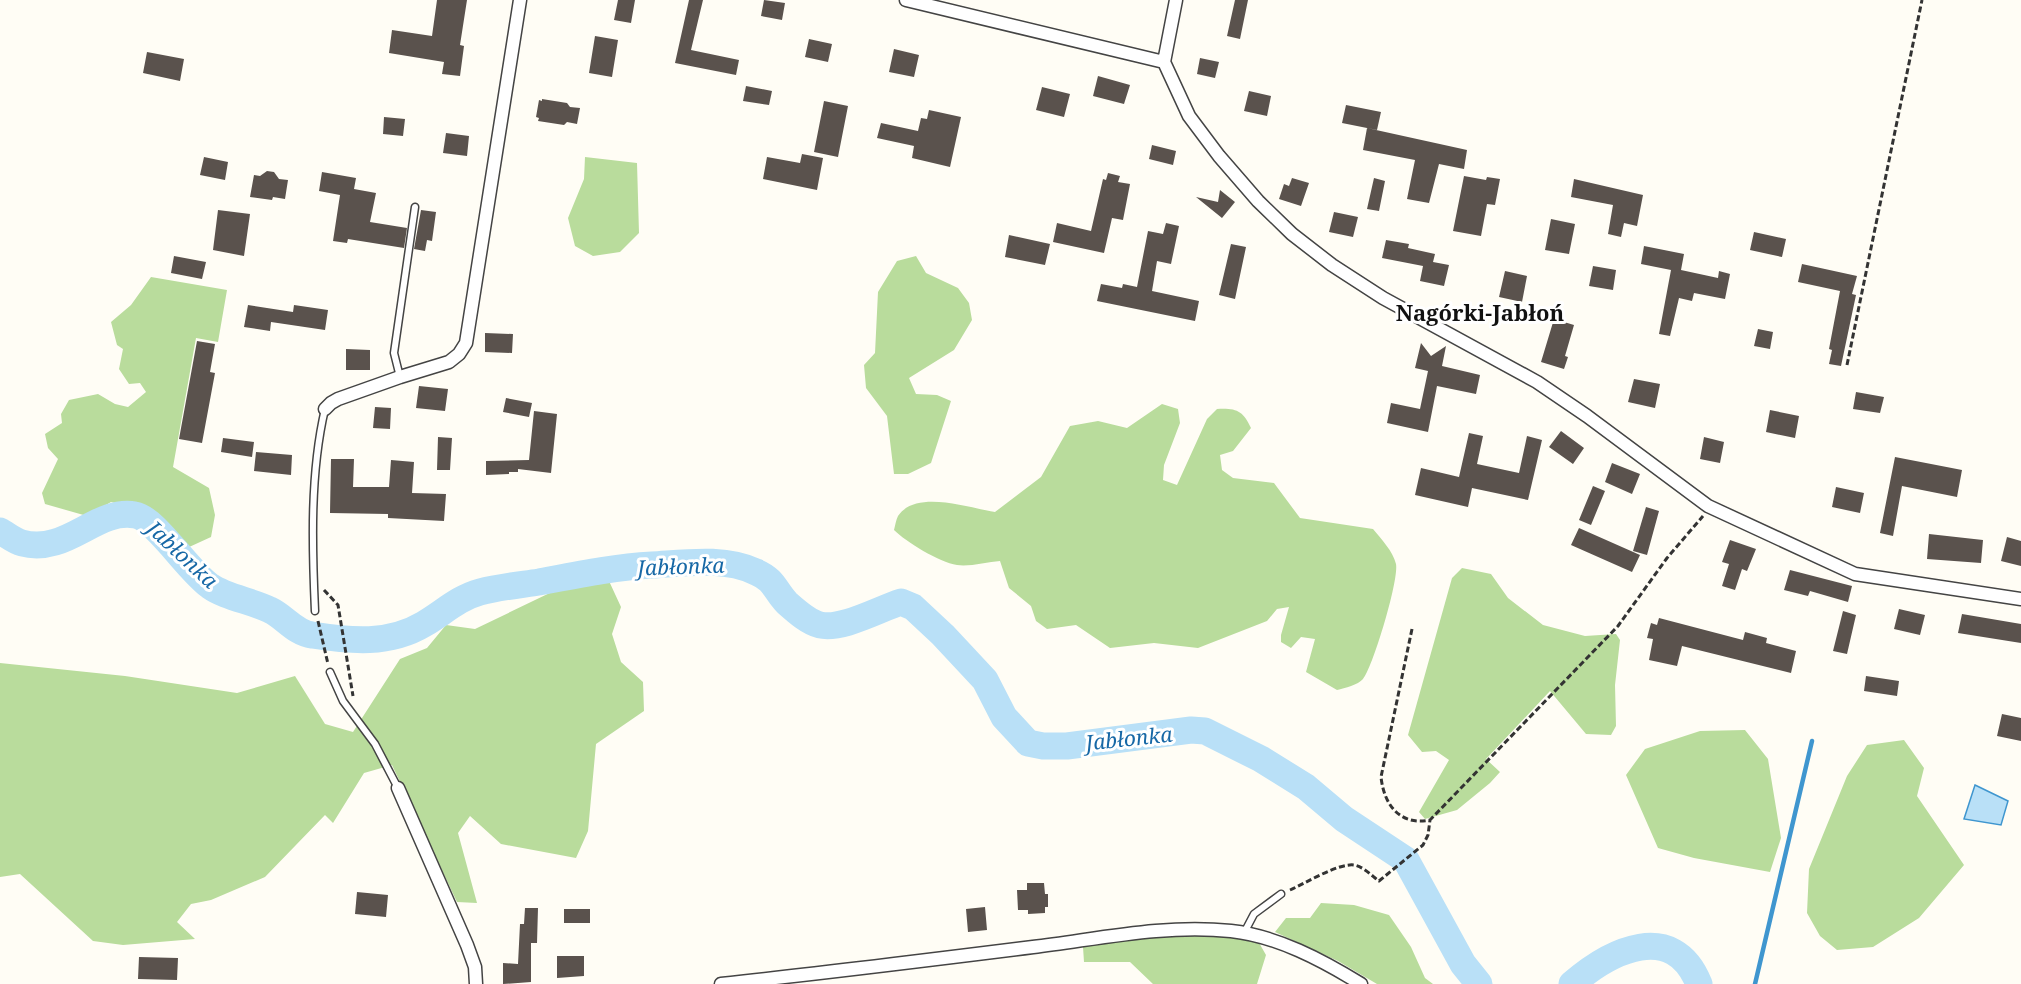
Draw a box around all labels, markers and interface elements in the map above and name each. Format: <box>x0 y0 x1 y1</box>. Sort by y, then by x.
district label: Nagórki-Jabłoń <box>1396 297 1565 327</box>
water label: Jabłonka <box>138 512 225 595</box>
water label: Jabłonka <box>633 550 726 582</box>
water label: Jabłonka <box>1080 719 1174 757</box>

